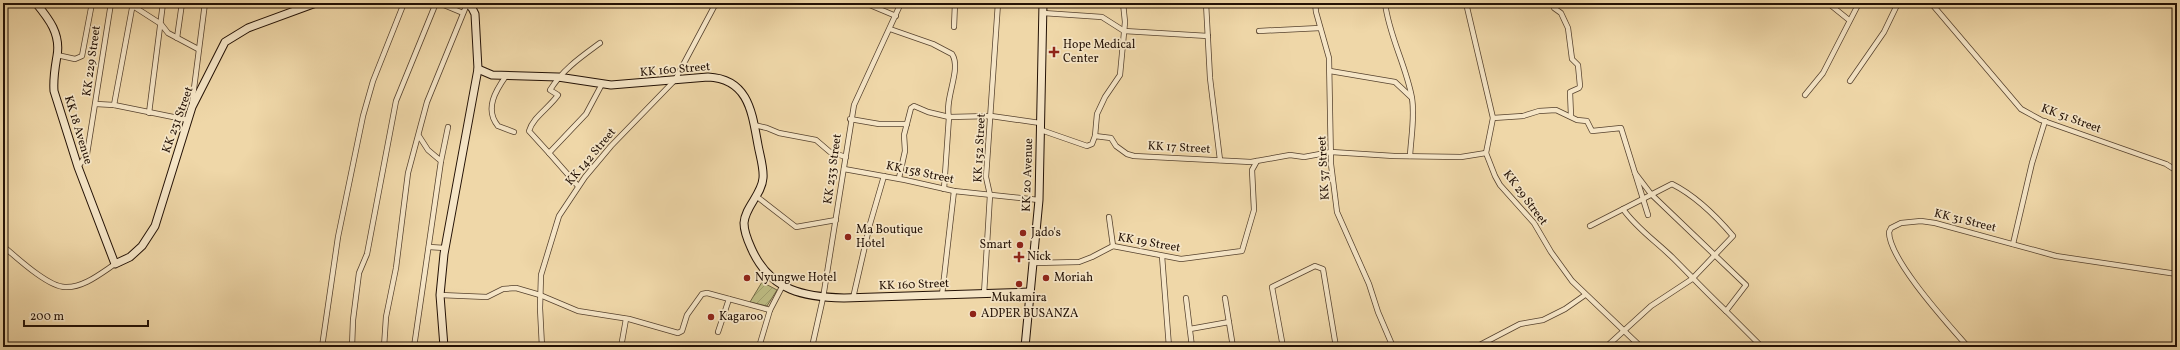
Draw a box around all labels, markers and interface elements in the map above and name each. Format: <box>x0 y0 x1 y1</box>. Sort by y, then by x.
street label: KK 229 Street <box>79 24 105 98</box>
place label: Hope Medical Center <box>1063 37 1136 67</box>
marker: Hope Medical Center <box>1048 46 1060 58</box>
street label: KK 160 Street <box>639 59 711 81</box>
street label: KK 231 Street <box>159 85 197 155</box>
street label: KK 18 Avenue <box>60 94 96 167</box>
street label: KK 51 Street <box>2039 101 2103 137</box>
street label: KK 152 Street <box>970 113 990 183</box>
street label: KK 142 Street <box>562 125 620 189</box>
street label: KK 233 Street <box>820 133 846 205</box>
street label: KK 37 Street <box>1314 135 1334 201</box>
street label: KK 20 Avenue <box>1019 138 1037 212</box>
street label: KK 17 Street <box>1147 138 1211 158</box>
street label: KK 158 Street <box>885 158 955 188</box>
street label: KK 29 Street <box>1499 167 1551 229</box>
street label: KK 31 Street <box>1932 206 1998 236</box>
place label: Ma Boutique Hotel <box>856 222 923 252</box>
place label: Jado's <box>1031 225 1061 241</box>
marker: Jado's <box>1018 228 1028 238</box>
street label: KK 19 Street <box>1116 230 1182 256</box>
marker: Ma Boutique Hotel <box>843 232 853 242</box>
place label: Smart <box>980 237 1012 253</box>
marker: Smart <box>1015 240 1025 250</box>
place label: Nick <box>1027 249 1052 265</box>
marker: Nick <box>1014 252 1024 262</box>
place label: Nyungwe Hotel <box>755 270 837 286</box>
place label: Moriah <box>1054 270 1093 286</box>
marker: Nyungwe Hotel <box>742 273 752 283</box>
marker: Moriah <box>1041 273 1051 283</box>
street label: KK 160 Street <box>879 276 949 294</box>
marker: Mukamira <box>1014 279 1024 289</box>
place label: Mukamira <box>991 290 1047 306</box>
scale bar <box>24 302 148 328</box>
place label: ADPER BUSANZA <box>981 306 1079 322</box>
text: 200 m <box>30 309 64 325</box>
place label: Kagaroo <box>719 309 763 325</box>
marker: ADPER BUSANZA <box>968 309 978 319</box>
marker: Kagaroo <box>706 312 716 322</box>

